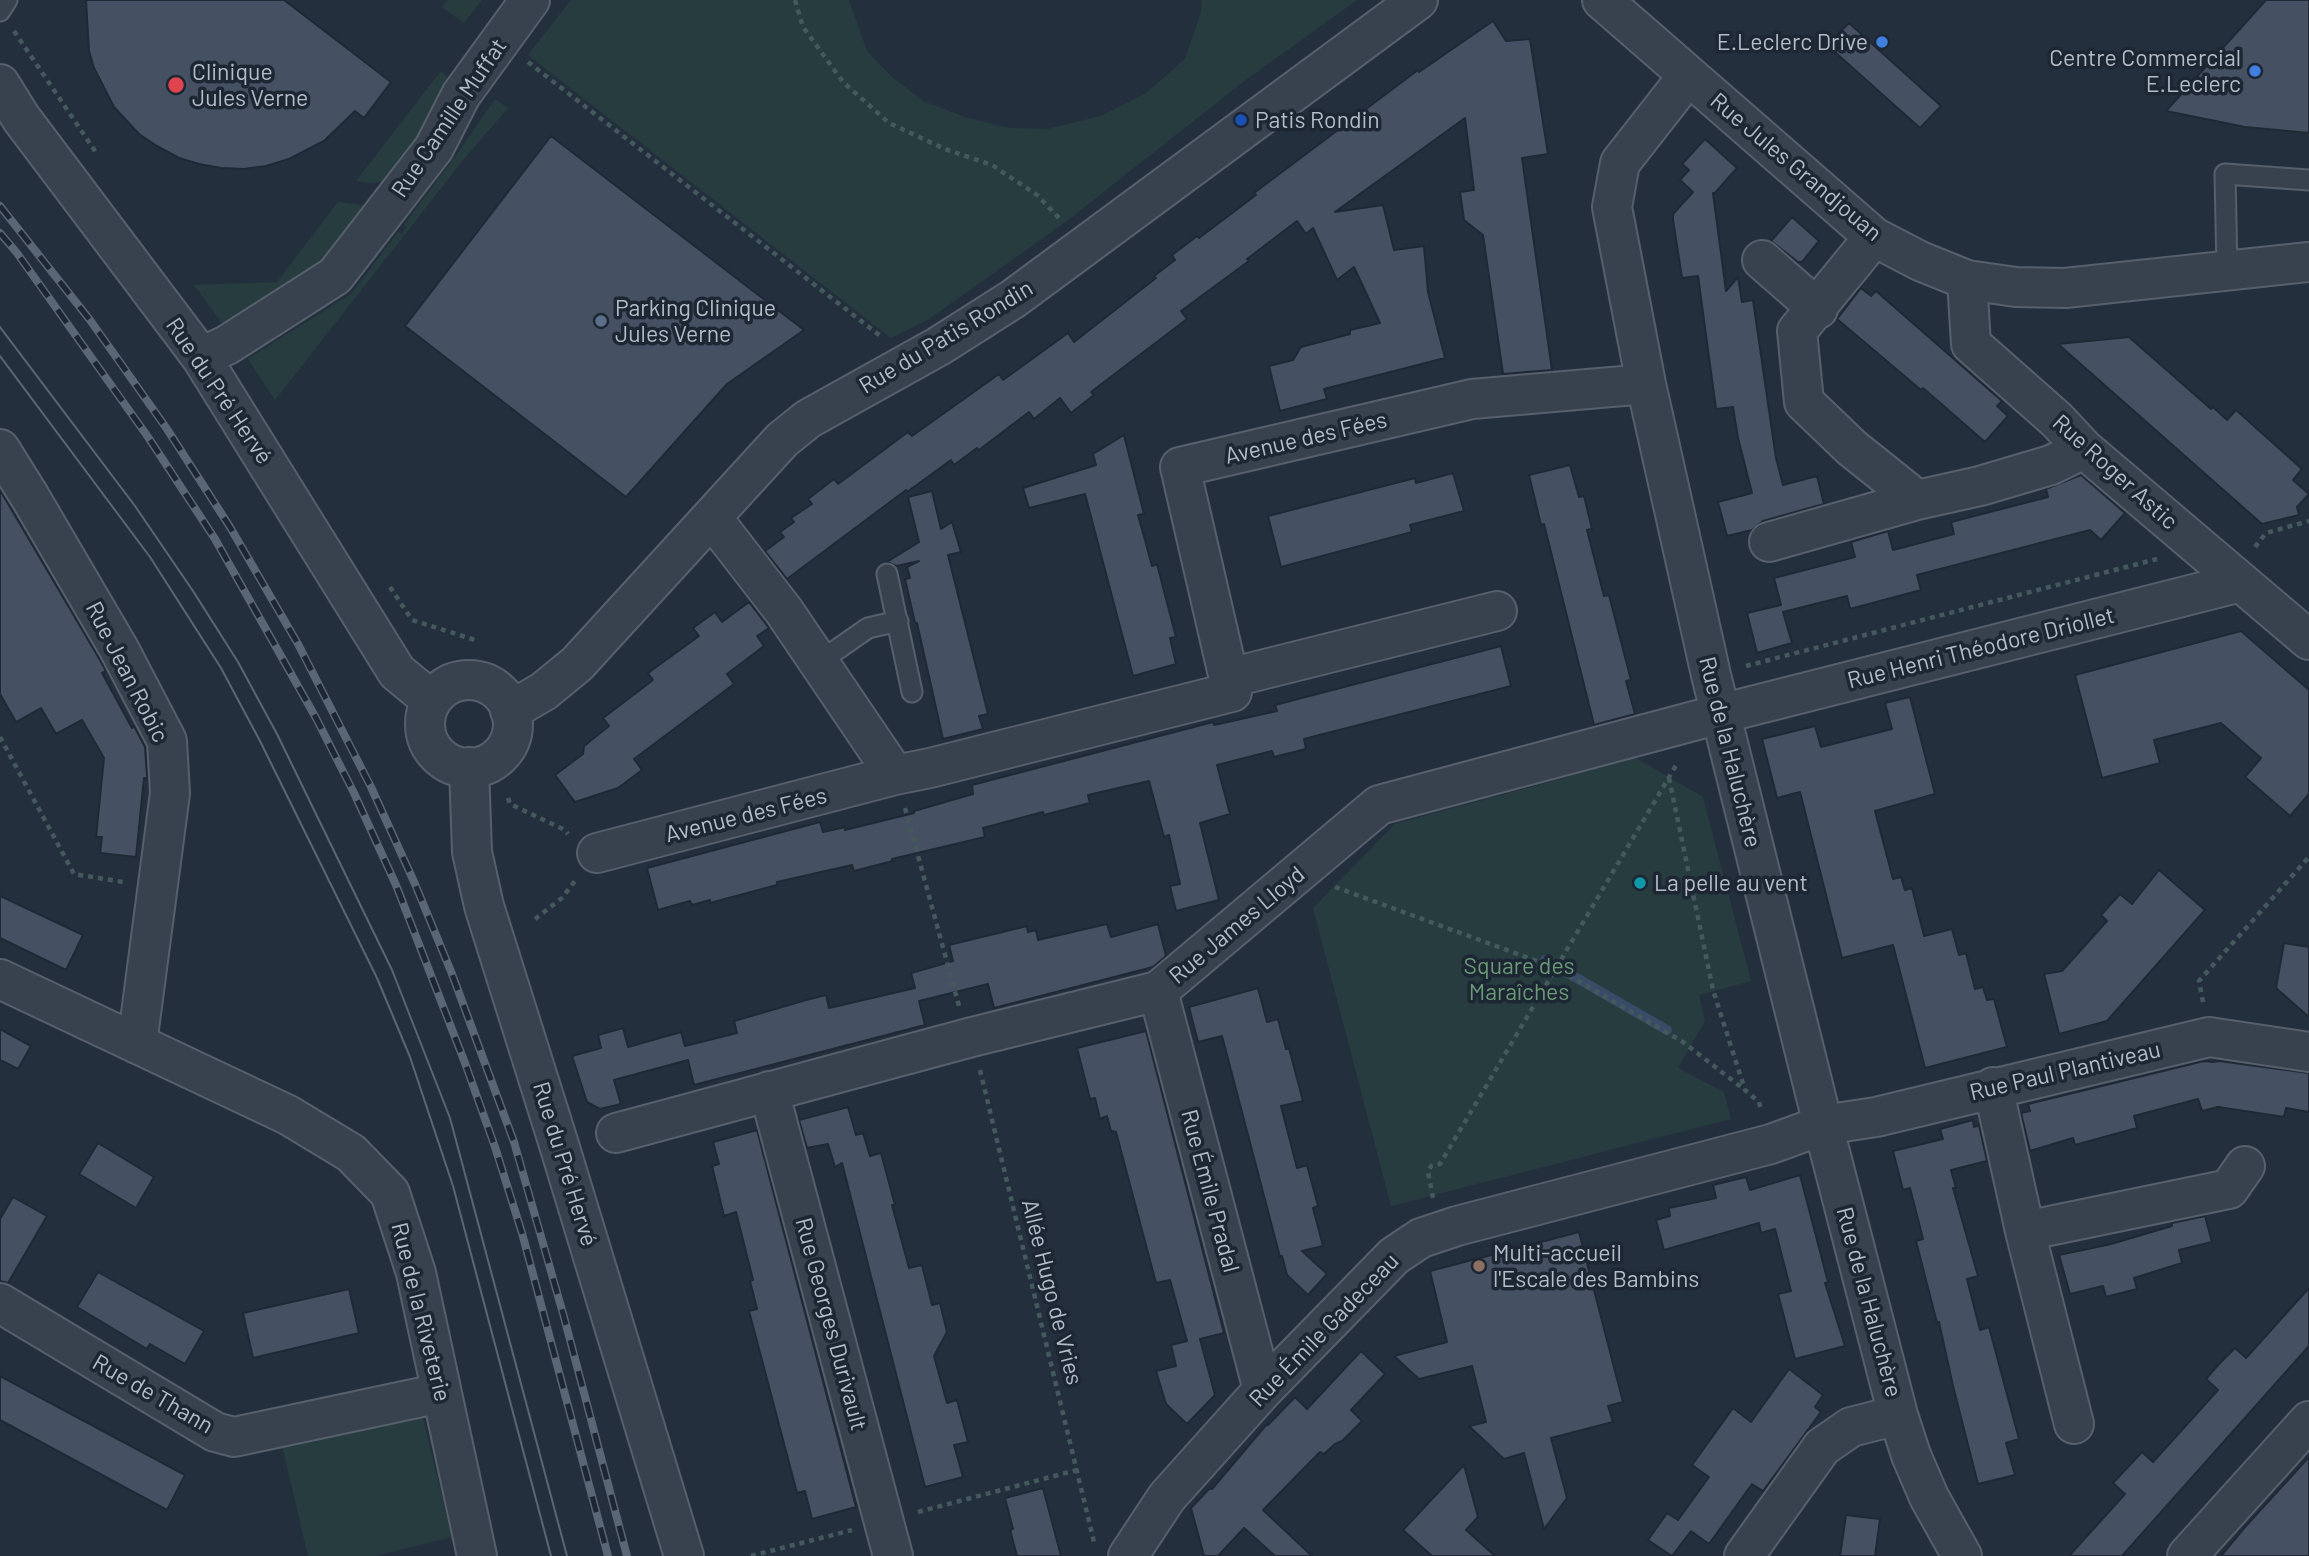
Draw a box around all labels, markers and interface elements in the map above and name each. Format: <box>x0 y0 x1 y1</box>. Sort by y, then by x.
place label: E.Leclerc Drive <box>1717 28 1868 56</box>
street label: Rue Camille Muffat <box>386 33 512 203</box>
marker: E.Leclerc Drive <box>1874 34 1890 50</box>
place label: Centre Commercial E.Leclerc <box>2049 44 2241 98</box>
place label: Clinique Jules Verne <box>192 58 308 112</box>
marker: Centre Commercial E.Leclerc <box>2247 63 2263 79</box>
marker: Clinique Jules Verne <box>166 75 186 95</box>
street label: Rue Jules Grandjouan <box>1705 87 1887 247</box>
place label: Patis Rondin <box>1255 106 1380 134</box>
marker: Patis Rondin <box>1233 112 1249 128</box>
street label: Rue du Patis Rondin <box>854 274 1038 400</box>
place label: Parking Clinique Jules Verne <box>615 294 776 348</box>
street label: Rue du Pré Hervé <box>160 313 278 469</box>
marker: Parking Clinique Jules Verne <box>593 313 609 329</box>
street label: Avenue des Fées <box>1222 406 1390 470</box>
street label: Rue Roger Astic <box>2047 409 2183 535</box>
street label: Rue Jean Robic <box>80 597 174 747</box>
street label: Rue Henri Théodore Driollet <box>1845 601 2117 695</box>
street label: Rue de la Haluchère <box>1693 654 1767 850</box>
street label: Avenue des Fées <box>662 782 830 848</box>
street label: Rue James Lloyd <box>1164 860 1310 990</box>
place label: La pelle au vent <box>1654 869 1808 897</box>
marker: La pelle au vent <box>1632 875 1648 891</box>
park label: Square des Maraîches <box>1464 952 1574 1006</box>
street label: Rue Paul Plantiveau <box>1967 1036 2163 1106</box>
street label: Rue du Pré Hervé <box>527 1078 603 1250</box>
street label: Rue Émile Pradal <box>1175 1107 1245 1275</box>
street label: Allée Hugo de Vries <box>1016 1196 1088 1388</box>
street label: Rue de la Haluchère <box>1830 1204 1908 1400</box>
street label: Rue Georges Durivault <box>789 1215 873 1433</box>
street label: Rue de la Riveterie <box>385 1220 457 1404</box>
place label: Multi-accueil l'Escale des Bambins <box>1493 1239 1699 1293</box>
street label: Rue Émile Gadeceau <box>1244 1247 1404 1413</box>
marker: Multi-accueil l'Escale des Bambins <box>1471 1258 1487 1274</box>
street label: Rue de Thann <box>88 1348 218 1440</box>

